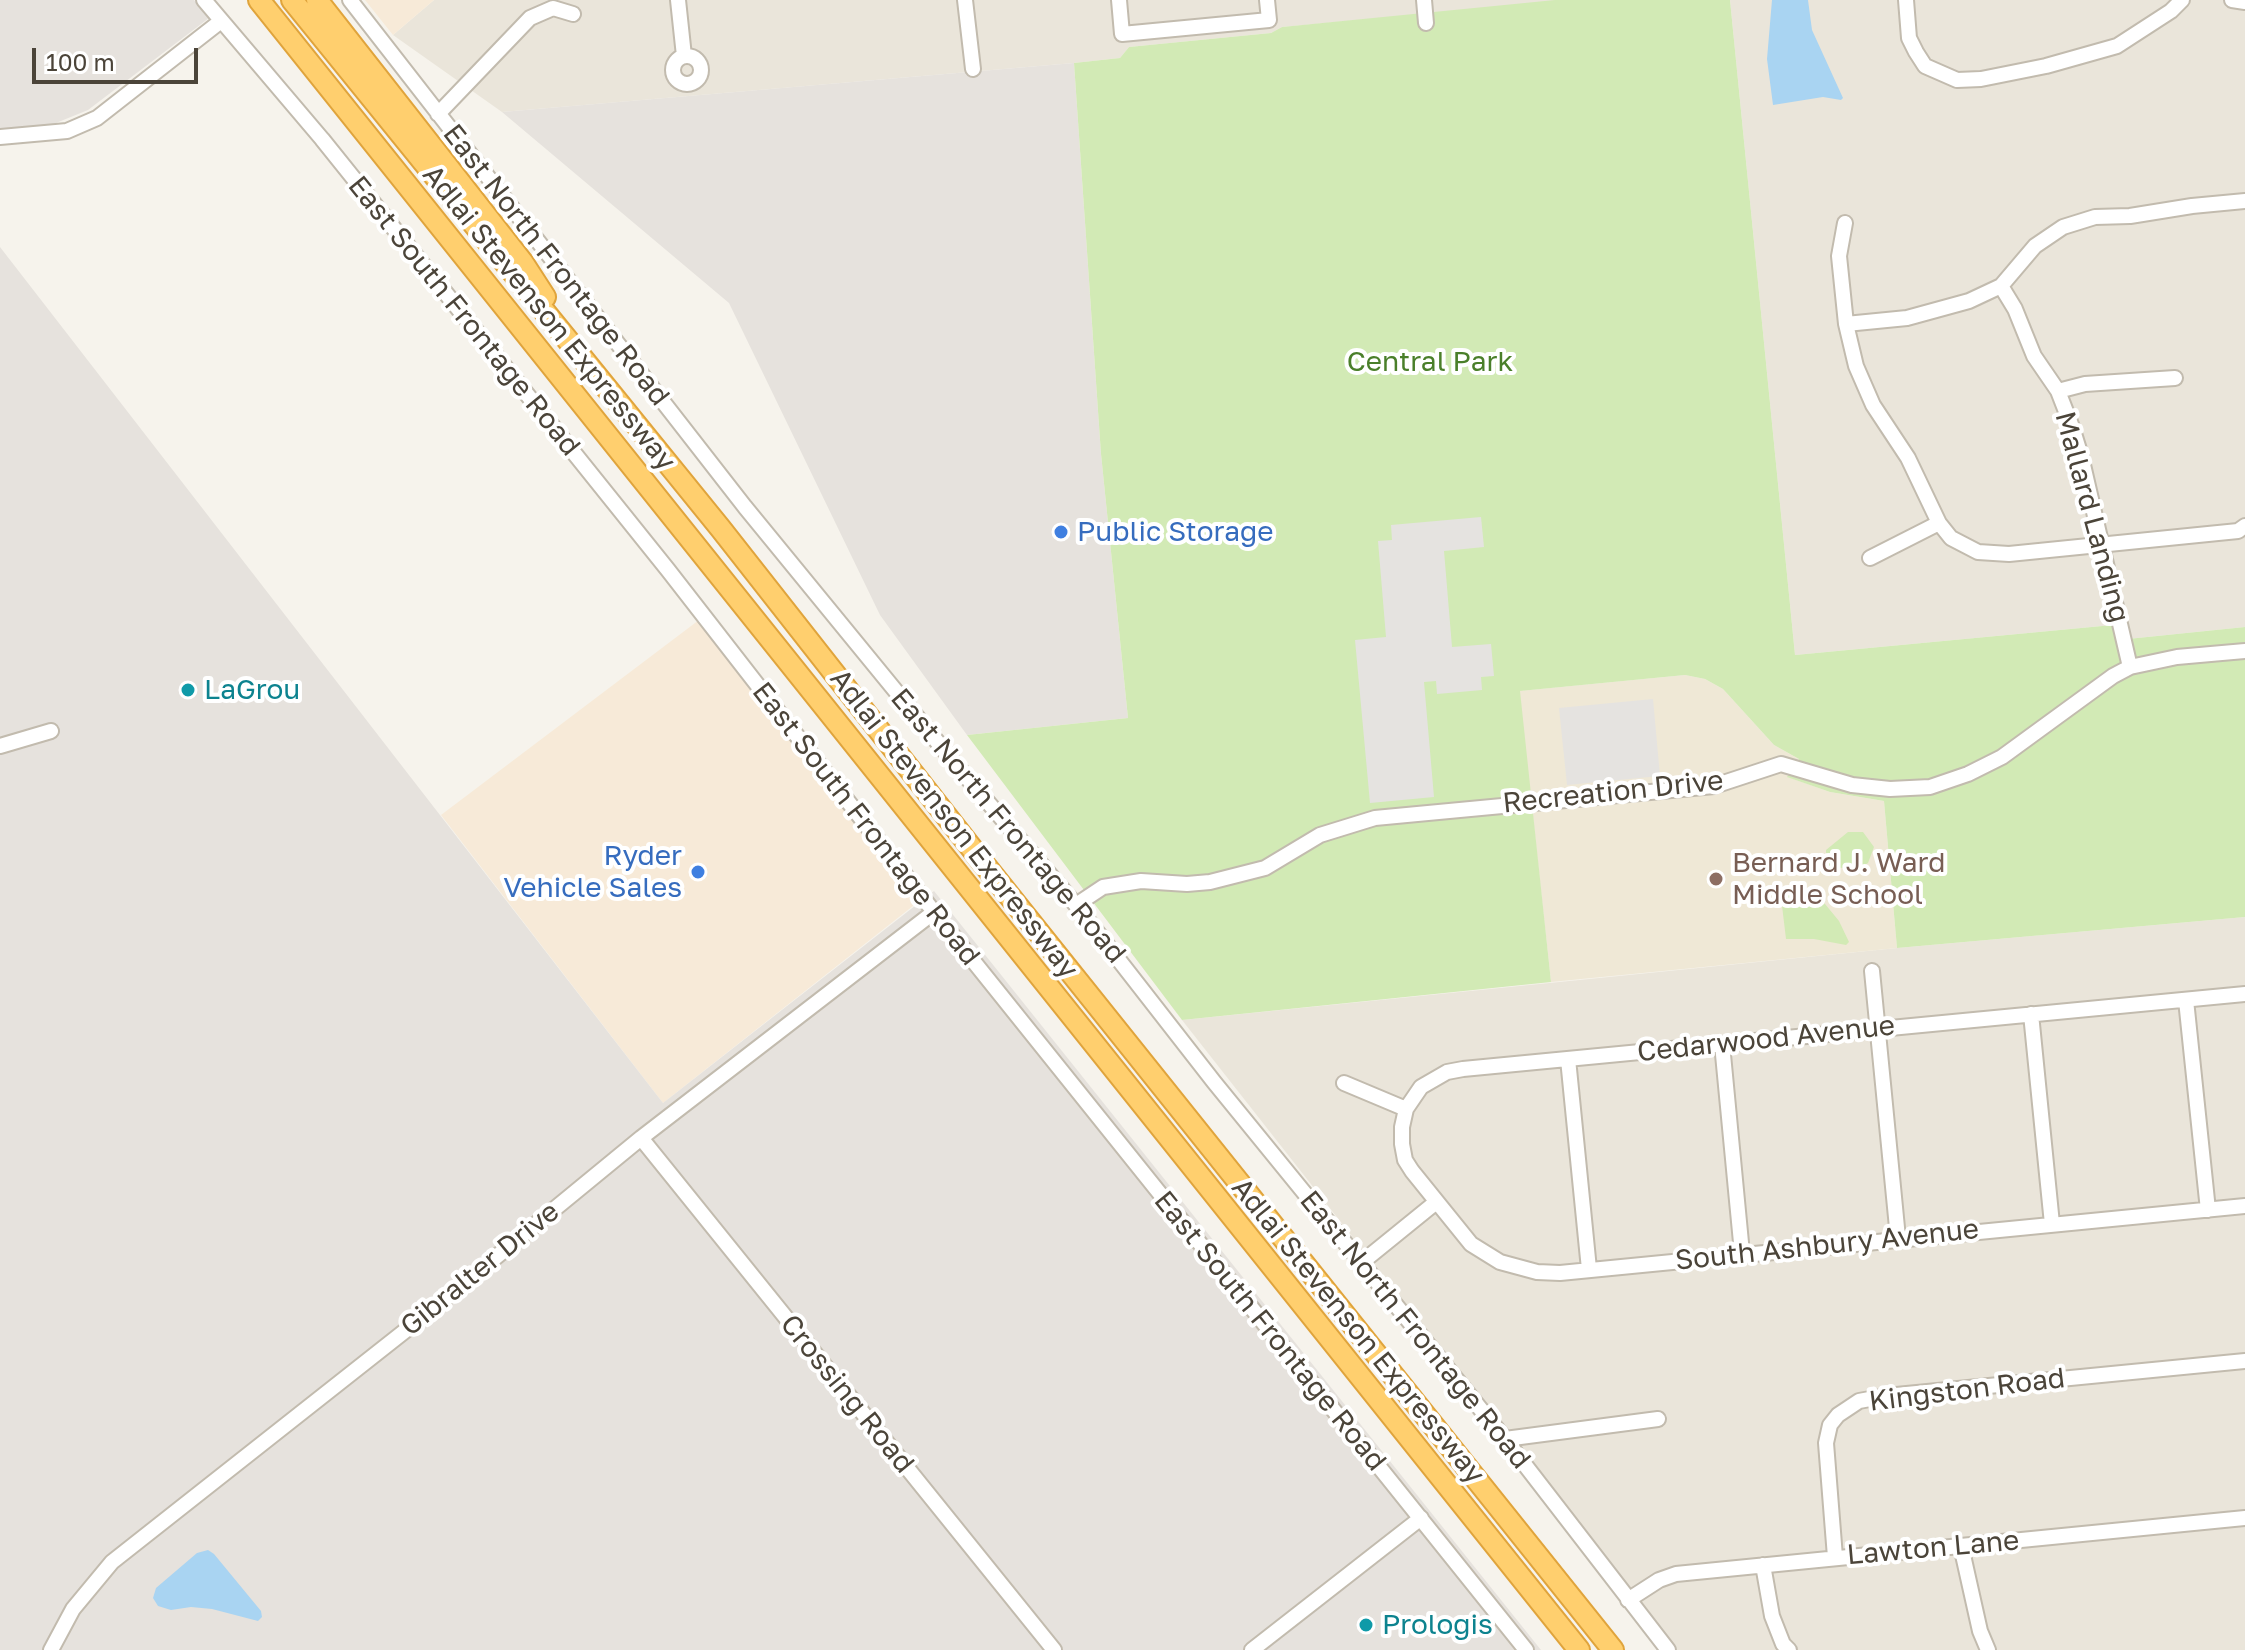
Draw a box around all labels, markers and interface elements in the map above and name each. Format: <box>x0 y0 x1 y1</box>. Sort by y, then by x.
scale bar <box>36 32 202 82</box>
text: 100 m <box>46 47 115 76</box>
street label: East North Frontage Road <box>436 118 676 412</box>
street label: Adlai Stevenson Expressway <box>415 159 683 477</box>
street label: East South Frontage Road <box>341 169 587 463</box>
park label: Central Park <box>1347 345 1513 379</box>
street label: Mallard Landing <box>2048 408 2136 626</box>
place label: Public Storage <box>1077 515 1274 549</box>
marker: Public Storage <box>1052 523 1070 541</box>
street label: Adlai Stevenson Expressway <box>823 663 1085 985</box>
place label: LaGrou <box>204 673 300 707</box>
street label: East South Frontage Road <box>745 676 987 972</box>
marker: LaGrou <box>179 681 197 699</box>
street label: East North Frontage Road <box>883 682 1133 970</box>
street label: Recreation Drive <box>1501 764 1725 820</box>
place label: Ryder Vehicle Sales <box>503 839 682 905</box>
place label: Bernard J. Ward Middle School <box>1732 846 1945 912</box>
marker: Ryder Vehicle Sales <box>689 863 707 881</box>
marker: Bernard J. Ward Middle School <box>1707 870 1725 888</box>
street label: Cedarwood Avenue <box>1636 1009 1896 1069</box>
street label: Adlai Stevenson Expressway <box>1224 1172 1492 1490</box>
street label: East South Frontage Road <box>1147 1184 1393 1478</box>
street label: East North Frontage Road <box>1293 1184 1537 1476</box>
street label: Gibralter Drive <box>394 1195 566 1343</box>
street label: South Ashbury Avenue <box>1673 1212 1981 1278</box>
street label: Crossing Road <box>773 1308 921 1480</box>
street label: Kingston Road <box>1867 1361 2067 1419</box>
street label: Lawton Lane <box>1845 1524 2021 1572</box>
place label: Prologis <box>1382 1608 1493 1642</box>
marker: Prologis <box>1357 1616 1375 1634</box>

